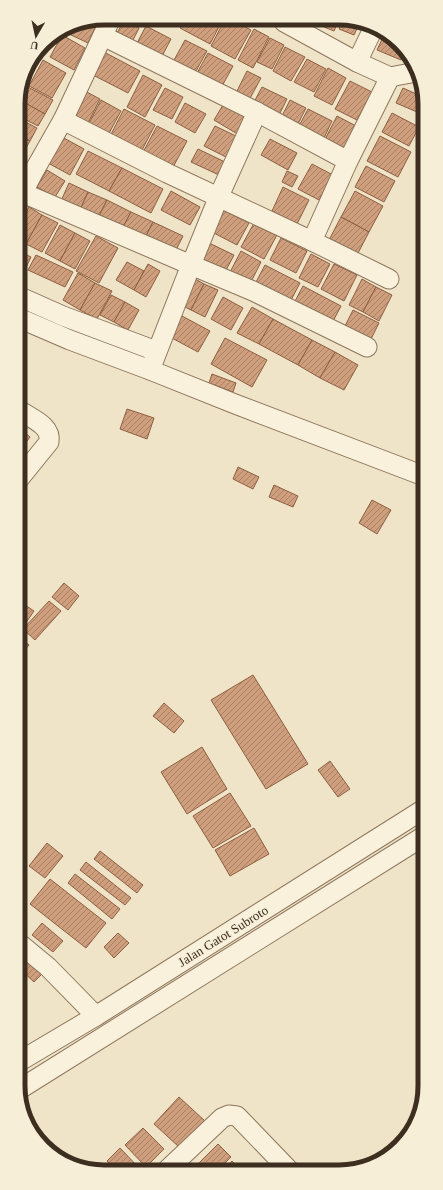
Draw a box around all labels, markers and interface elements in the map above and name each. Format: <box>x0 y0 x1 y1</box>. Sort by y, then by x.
north arrow <box>16 16 56 56</box>
text: U <box>30 39 39 52</box>
street label: Jalan Gatot Subroto <box>175 902 271 970</box>

